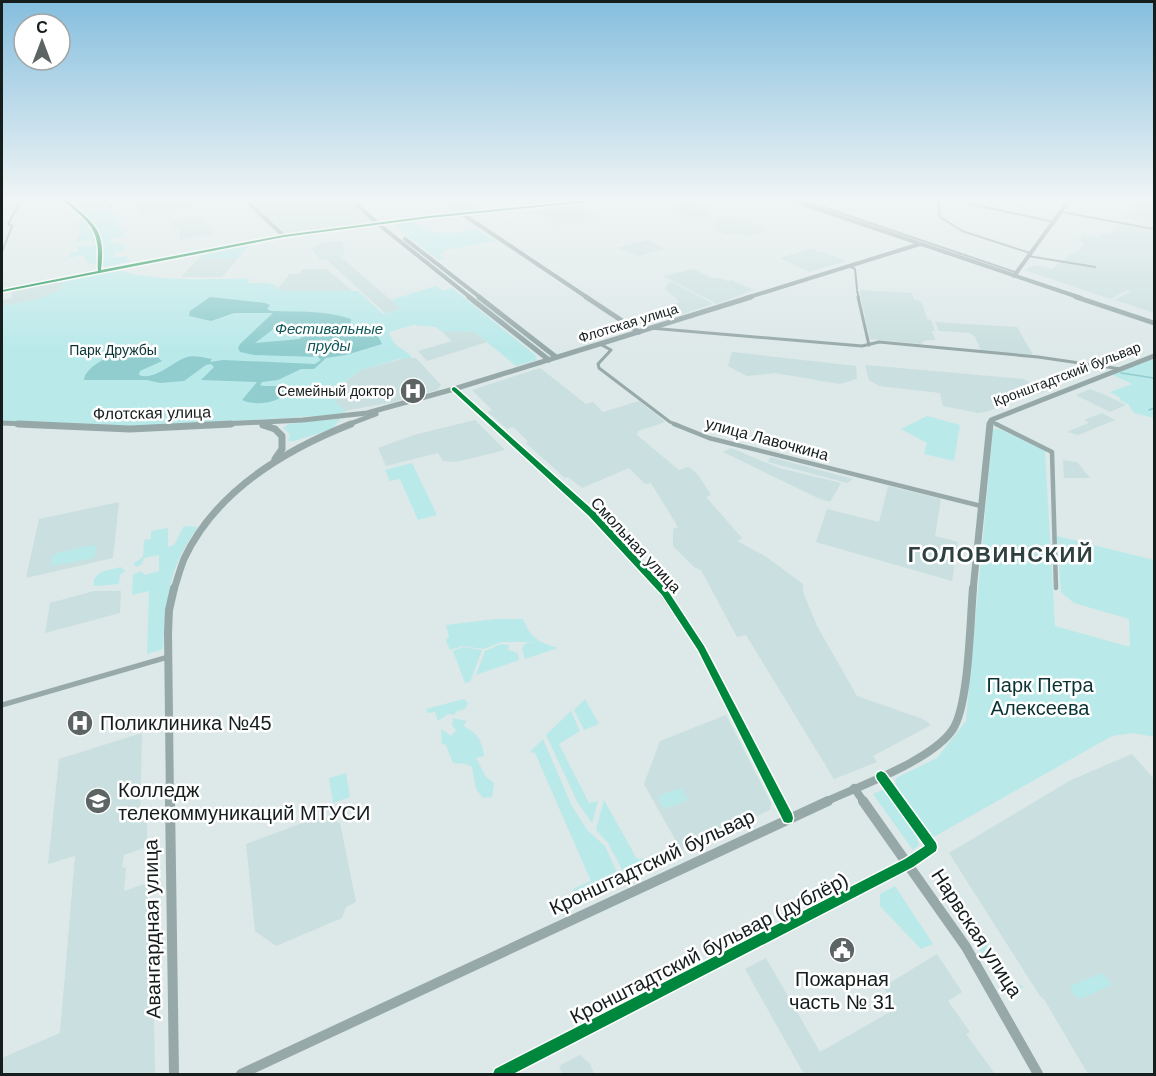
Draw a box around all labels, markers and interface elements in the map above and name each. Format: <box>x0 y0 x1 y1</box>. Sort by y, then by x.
north arrow <box>12 12 72 72</box>
text: С <box>36 19 48 36</box>
street label: Флотская улица <box>576 300 680 346</box>
water label: Фестивальные пруды <box>275 320 383 354</box>
street label: Кронштадтский бульвар <box>991 338 1143 410</box>
park label: Парк Дружбы <box>69 342 157 358</box>
hospital icon: Семейный доктор <box>398 376 428 406</box>
place label: Семейный доктор <box>277 383 394 399</box>
street label: Флотская улица <box>93 403 211 423</box>
street label: улица Лавочкина <box>704 414 830 464</box>
street label: Смольная улица <box>588 494 684 596</box>
district label: ГОЛОВИНСКИЙ <box>908 542 1094 567</box>
park label: Парк Петра Алексеева <box>986 674 1094 719</box>
hospital icon: Поликлиника №45 <box>65 708 95 738</box>
place label: Поликлиника №45 <box>100 712 272 734</box>
place label: Колледж телекоммуникаций МТУСИ <box>118 779 370 824</box>
school or university icon: Колледж телекоммуникаций МТУСИ <box>83 786 113 816</box>
street label: Кронштадтский бульвар <box>546 805 758 919</box>
street label: Авангардная улица <box>139 838 165 1019</box>
street label: Нарвская улица <box>927 865 1027 1002</box>
street label: Кронштадтский бульвар (дублёр) <box>566 868 852 1028</box>
public building icon: Пожарная часть № 31 <box>827 935 857 965</box>
place label: Пожарная часть № 31 <box>789 968 895 1013</box>

